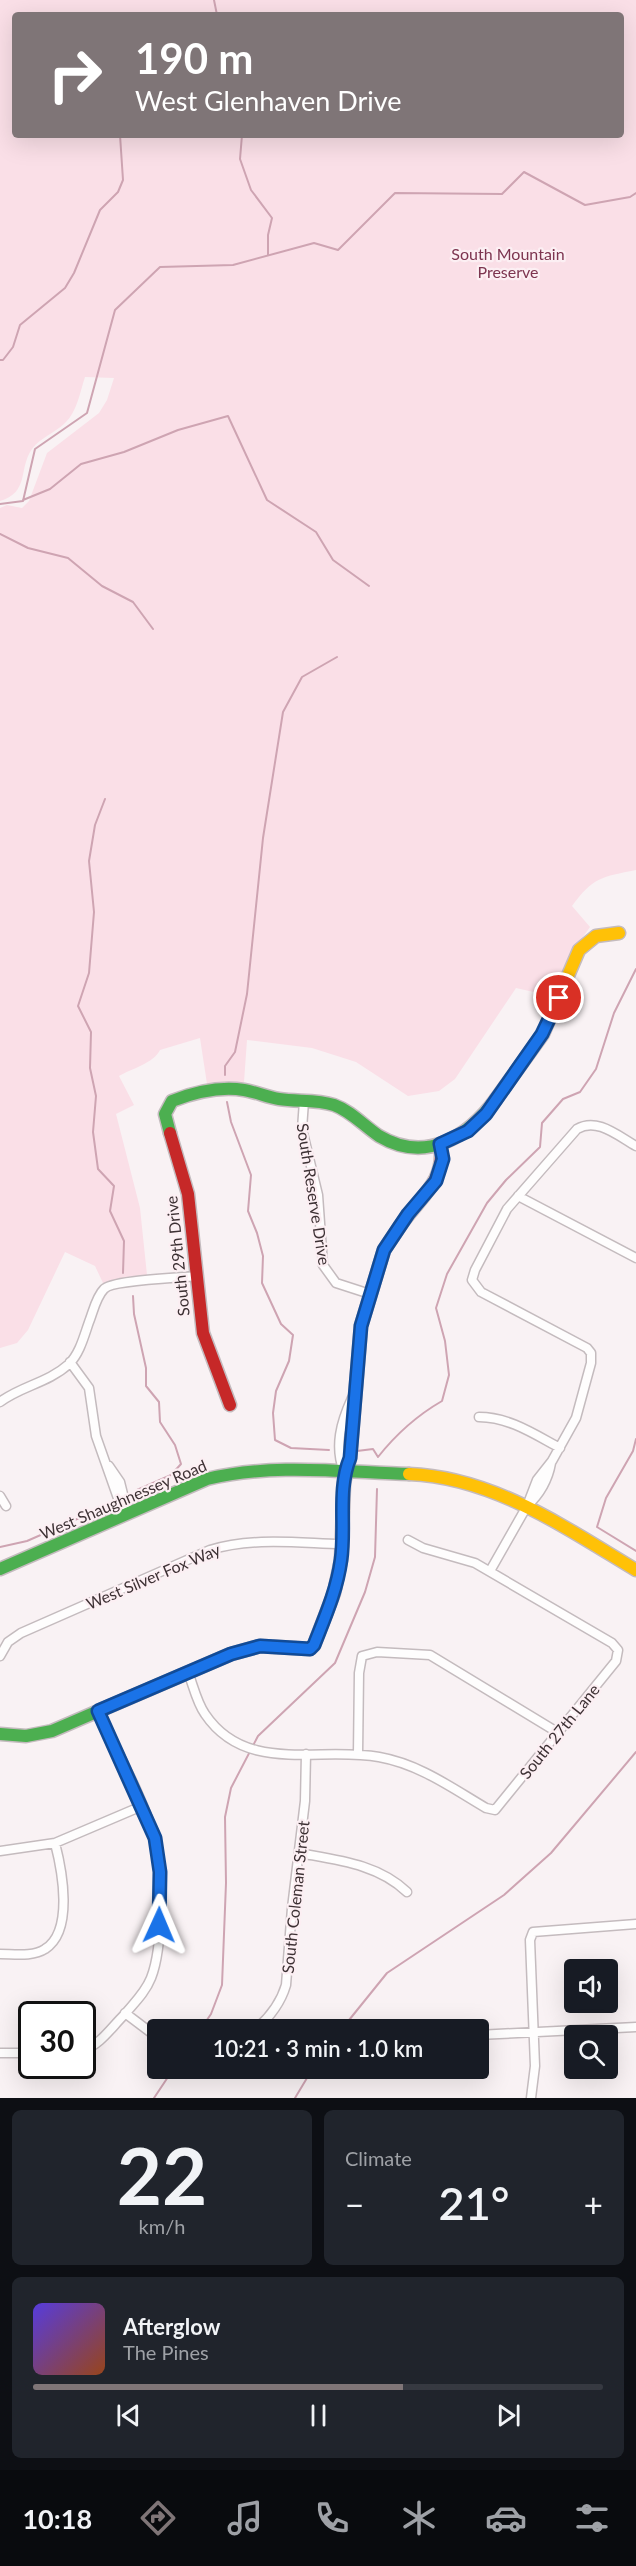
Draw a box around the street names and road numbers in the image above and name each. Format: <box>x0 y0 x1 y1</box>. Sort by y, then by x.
street label: South Reserve Drive <box>293 1122 335 1266</box>
street label: South 29th Drive <box>161 1195 193 1317</box>
street label: West Shaughnessey Road <box>37 1455 209 1543</box>
street label: West Silver Fox Way <box>83 1539 224 1613</box>
street label: South 27th Lane <box>515 1680 603 1782</box>
street label: South Coleman Street <box>278 1819 312 1974</box>

